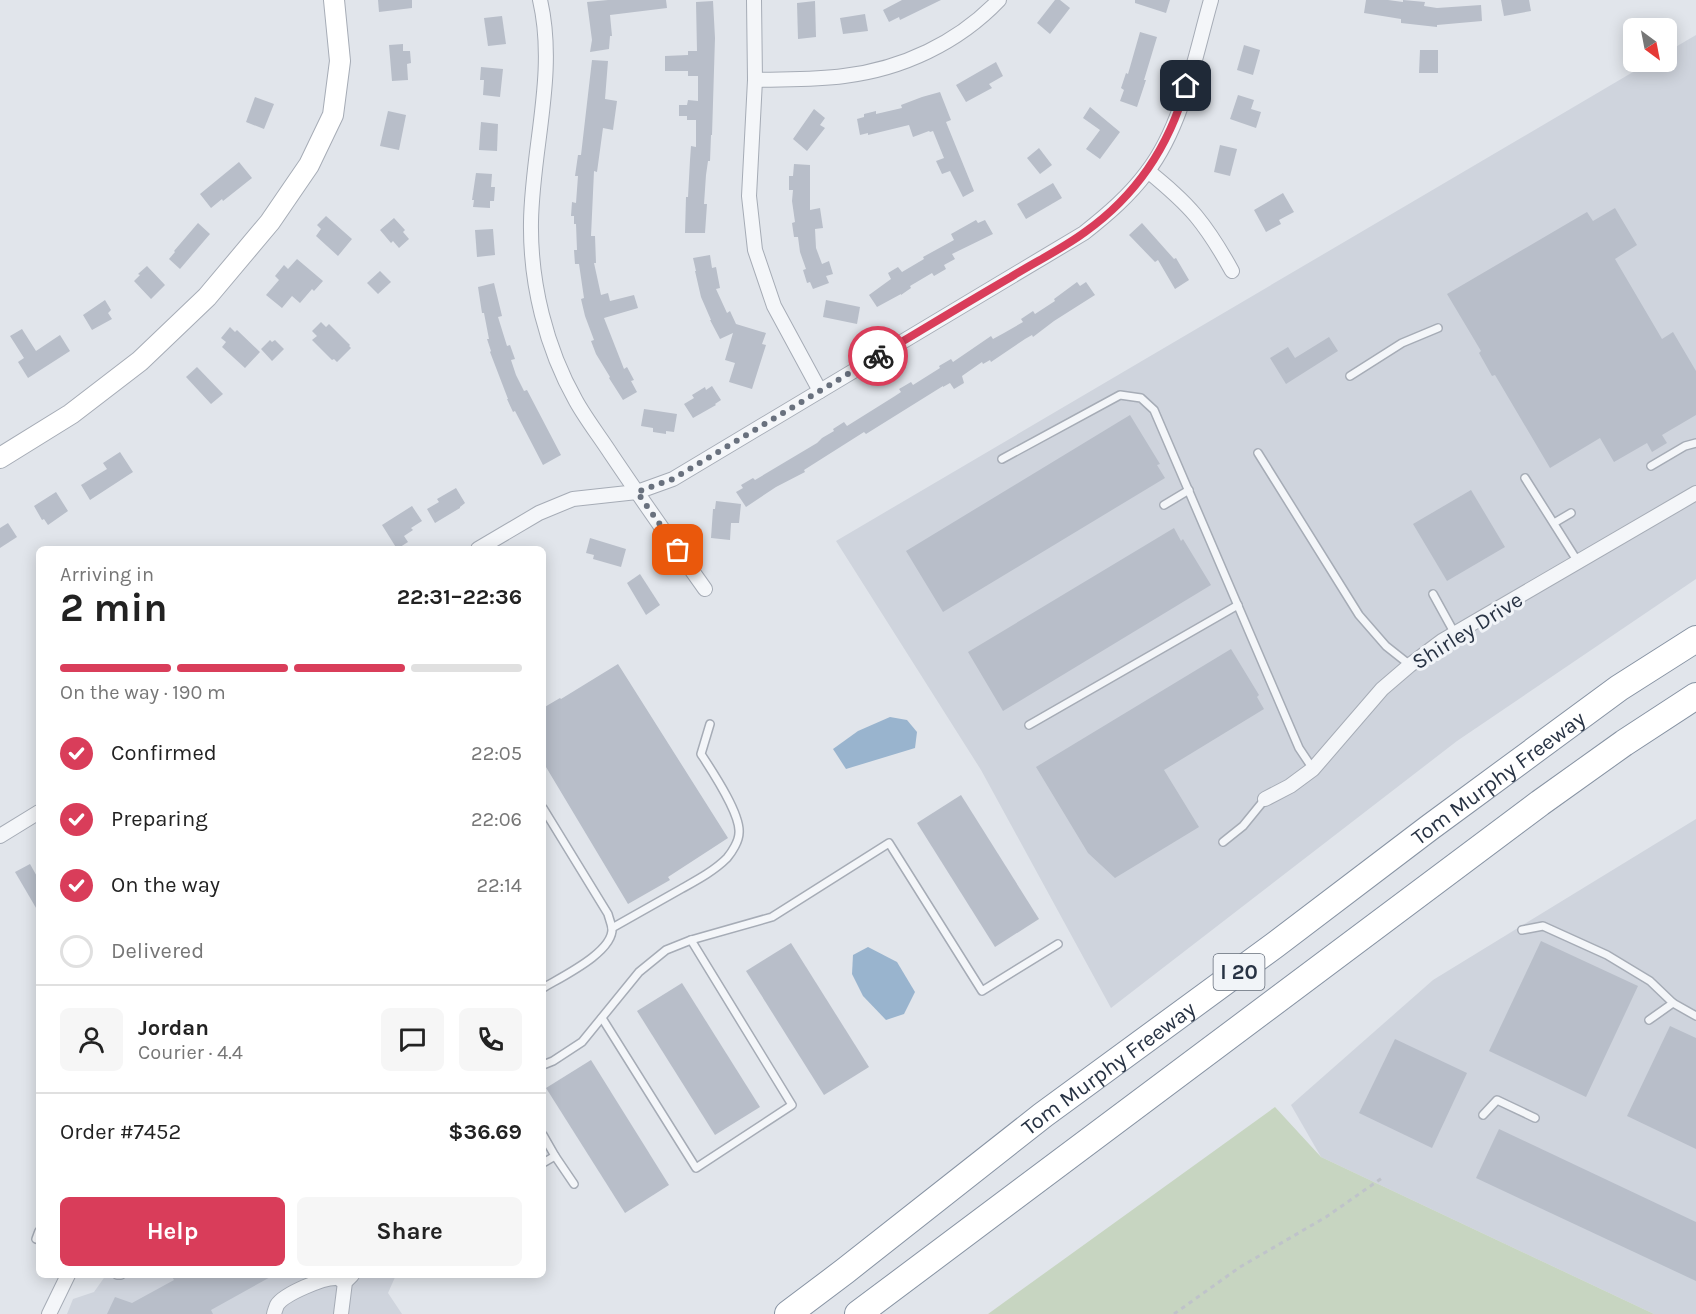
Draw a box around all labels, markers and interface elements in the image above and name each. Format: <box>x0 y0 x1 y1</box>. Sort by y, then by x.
north arrow <box>1623 18 1677 72</box>
map controls <box>1623 18 1677 72</box>
pin <box>1160 60 1211 111</box>
icon: home <box>1169 69 1202 102</box>
courier <box>848 326 908 386</box>
icon: bike <box>862 340 895 373</box>
pin <box>652 524 703 575</box>
icon: bag <box>661 533 694 566</box>
text: Arriving in <box>60 563 154 586</box>
text: 22:31–22:36 <box>397 584 522 610</box>
text: 2 min <box>60 585 168 631</box>
street label: Shirley Drive <box>1407 587 1528 675</box>
text: On the way · 190 m <box>60 681 226 704</box>
street label: Tom Murphy Freeway <box>1407 706 1590 851</box>
icon: check <box>60 737 93 770</box>
text: Confirmed <box>111 740 217 766</box>
text: 22:05 <box>471 742 522 765</box>
icon: check <box>60 803 93 836</box>
text: Preparing <box>111 806 208 832</box>
text: 22:06 <box>471 808 522 831</box>
icon: check <box>60 869 93 902</box>
text: On the way <box>111 872 220 898</box>
text: 22:14 <box>476 874 522 897</box>
text: Delivered <box>111 938 204 964</box>
road number: I 20 <box>1214 954 1264 990</box>
street label: Tom Murphy Freeway <box>1017 996 1201 1141</box>
button: person <box>60 1008 123 1071</box>
button: chat <box>381 1008 444 1071</box>
button: phone <box>459 1008 522 1071</box>
text: Jordan <box>138 1015 209 1041</box>
text: Courier · 4.4 <box>138 1041 243 1064</box>
text: Order #7452 <box>60 1119 181 1145</box>
text: $36.69 <box>448 1119 522 1145</box>
button: Help <box>60 1197 285 1266</box>
button: Share <box>297 1197 522 1266</box>

